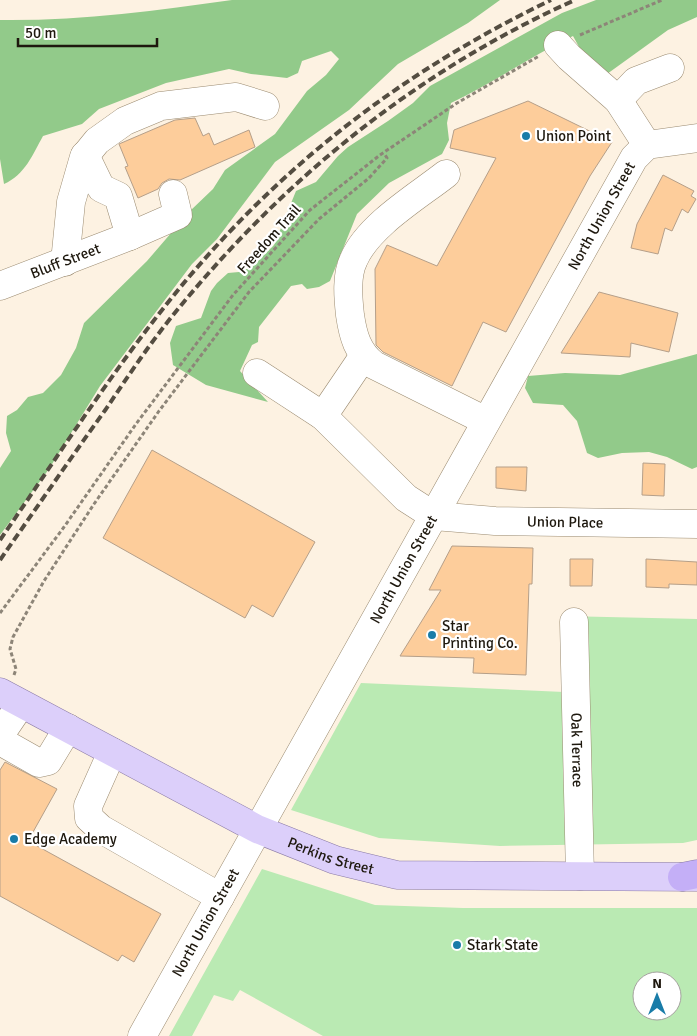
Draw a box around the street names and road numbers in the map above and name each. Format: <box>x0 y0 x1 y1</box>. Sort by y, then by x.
street label: North Union Street <box>564 159 639 273</box>
street label: Freedom Trail <box>233 201 305 277</box>
street label: Bluff Street <box>28 239 103 282</box>
street label: North Union Street <box>366 512 441 627</box>
street label: Union Place <box>527 512 603 532</box>
street label: Oak Terrace <box>567 712 587 788</box>
street label: Perkins Street <box>285 833 376 878</box>
street label: North Union Street <box>168 865 243 980</box>

